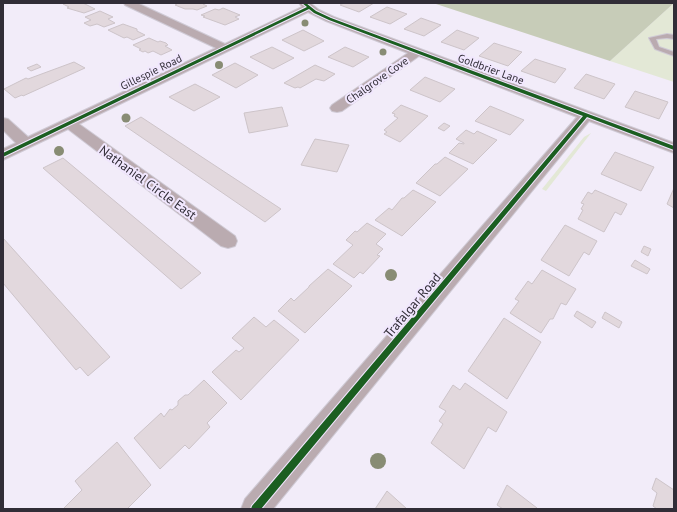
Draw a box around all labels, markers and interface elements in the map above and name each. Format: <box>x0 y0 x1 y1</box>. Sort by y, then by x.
street label: Gillespie Road <box>118 51 184 93</box>
street label: Goldbrier Lane <box>456 51 526 88</box>
street label: Chalgrove Cove <box>343 53 411 107</box>
street label: Nathaniel Circle East <box>96 141 200 224</box>
street label: Trafalgar Road <box>380 269 445 341</box>

